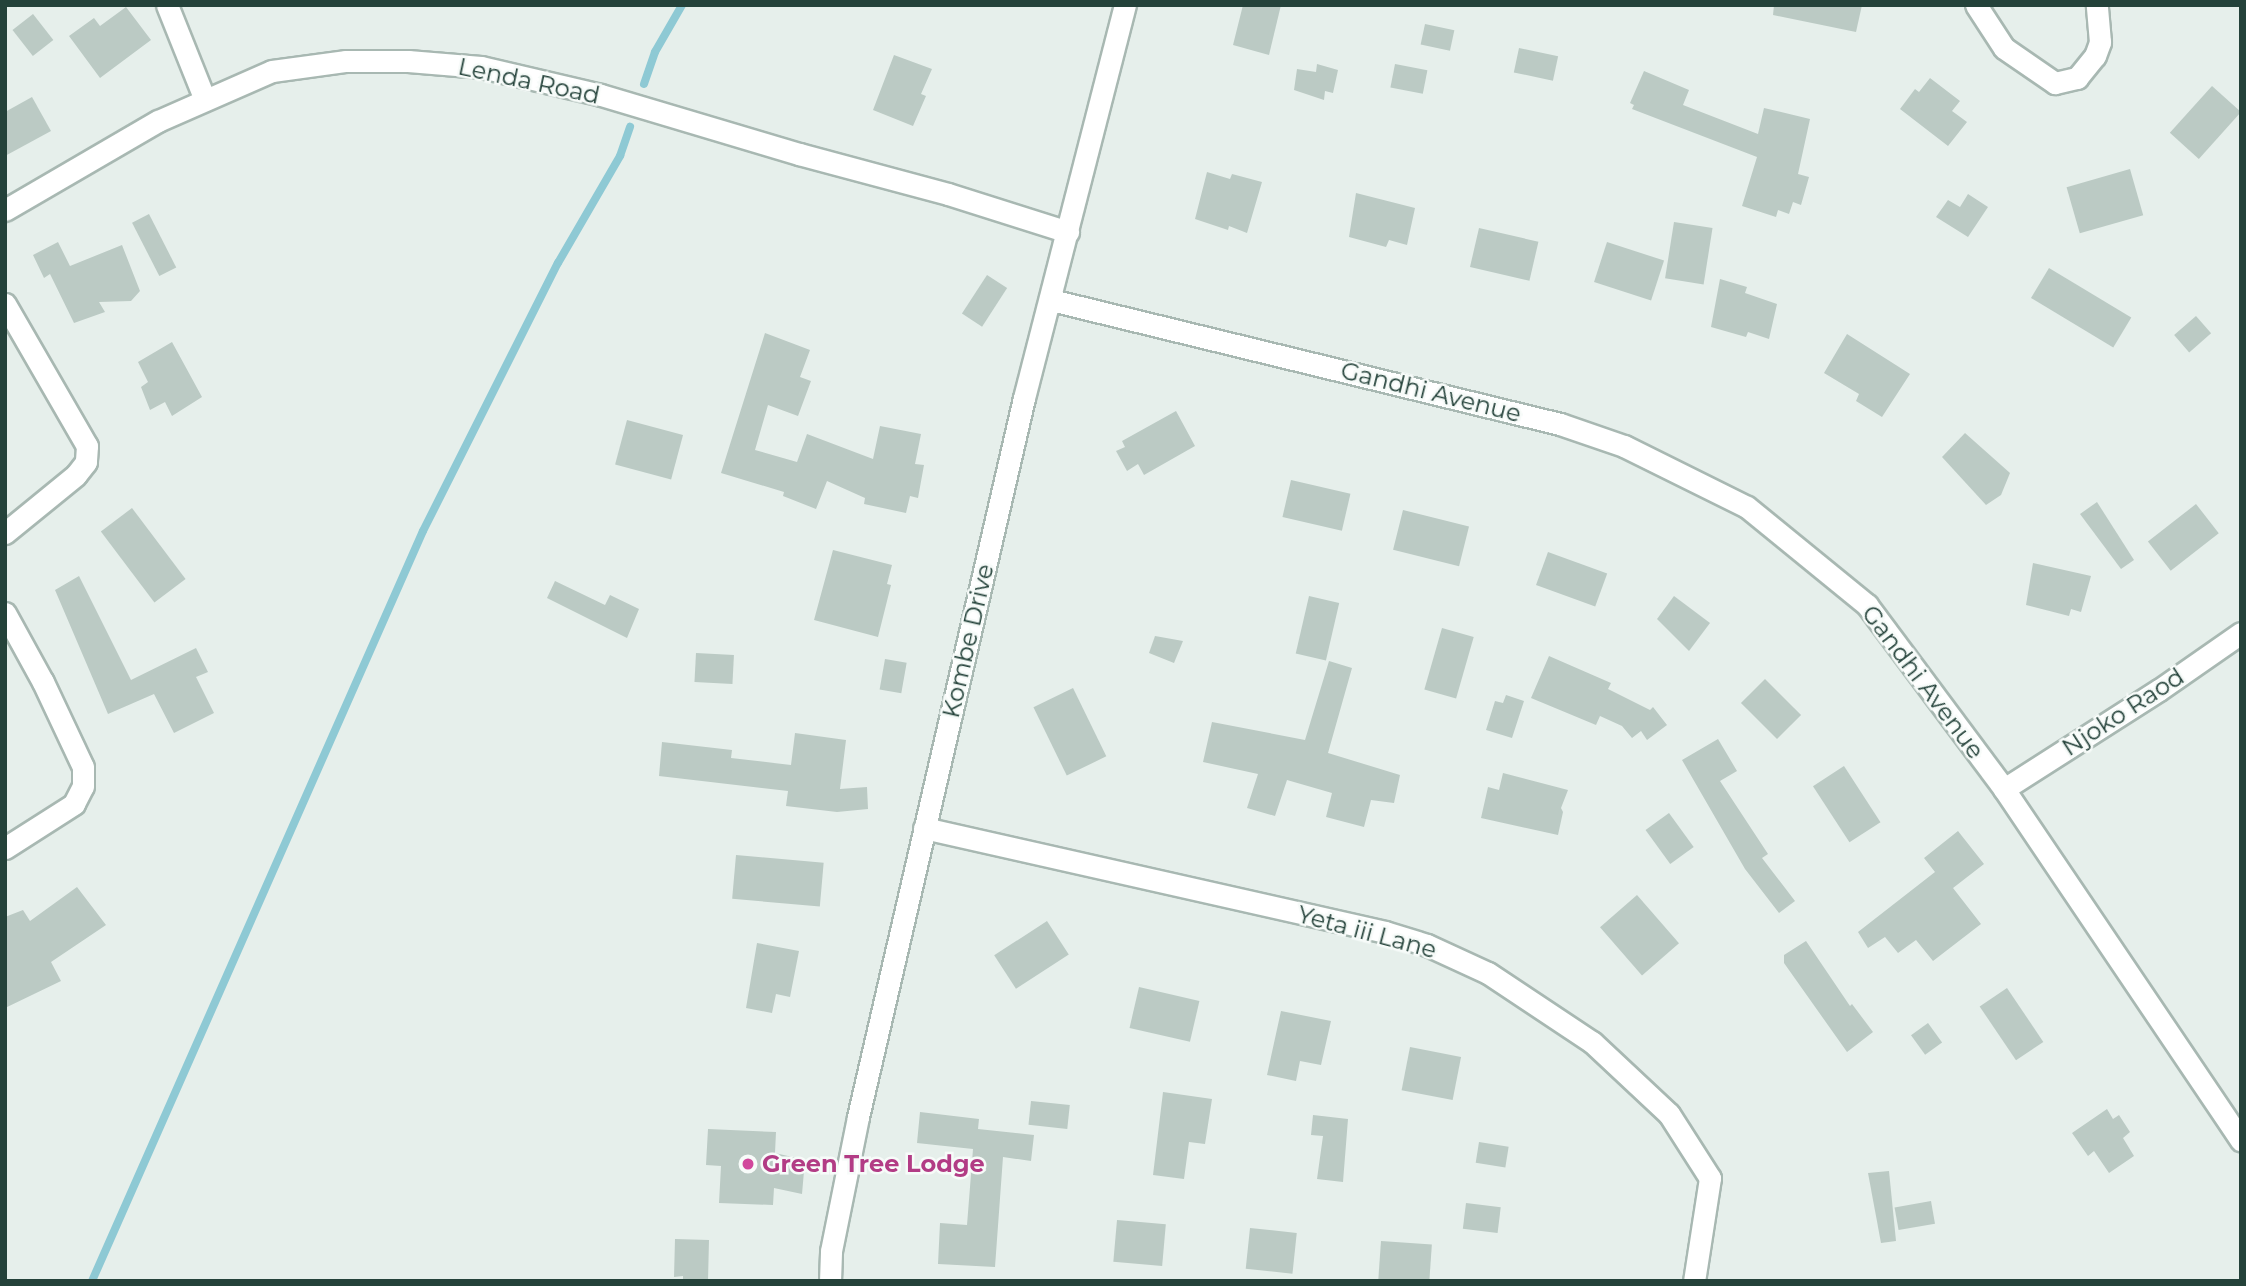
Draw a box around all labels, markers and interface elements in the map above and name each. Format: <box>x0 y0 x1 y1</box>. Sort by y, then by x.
street label: Lenda Road <box>456 52 602 110</box>
street label: Gandhi Avenue <box>1338 356 1524 428</box>
street label: Kombe Drive <box>936 561 1000 721</box>
street label: Gandhi Avenue <box>1856 600 1990 764</box>
street label: Njoko Raod <box>2057 662 2189 762</box>
street label: Yeta iii Lane <box>1294 900 1440 964</box>
place label: Green Tree Lodge <box>762 1150 985 1178</box>
marker: Green Tree Lodge <box>740 1156 756 1172</box>

